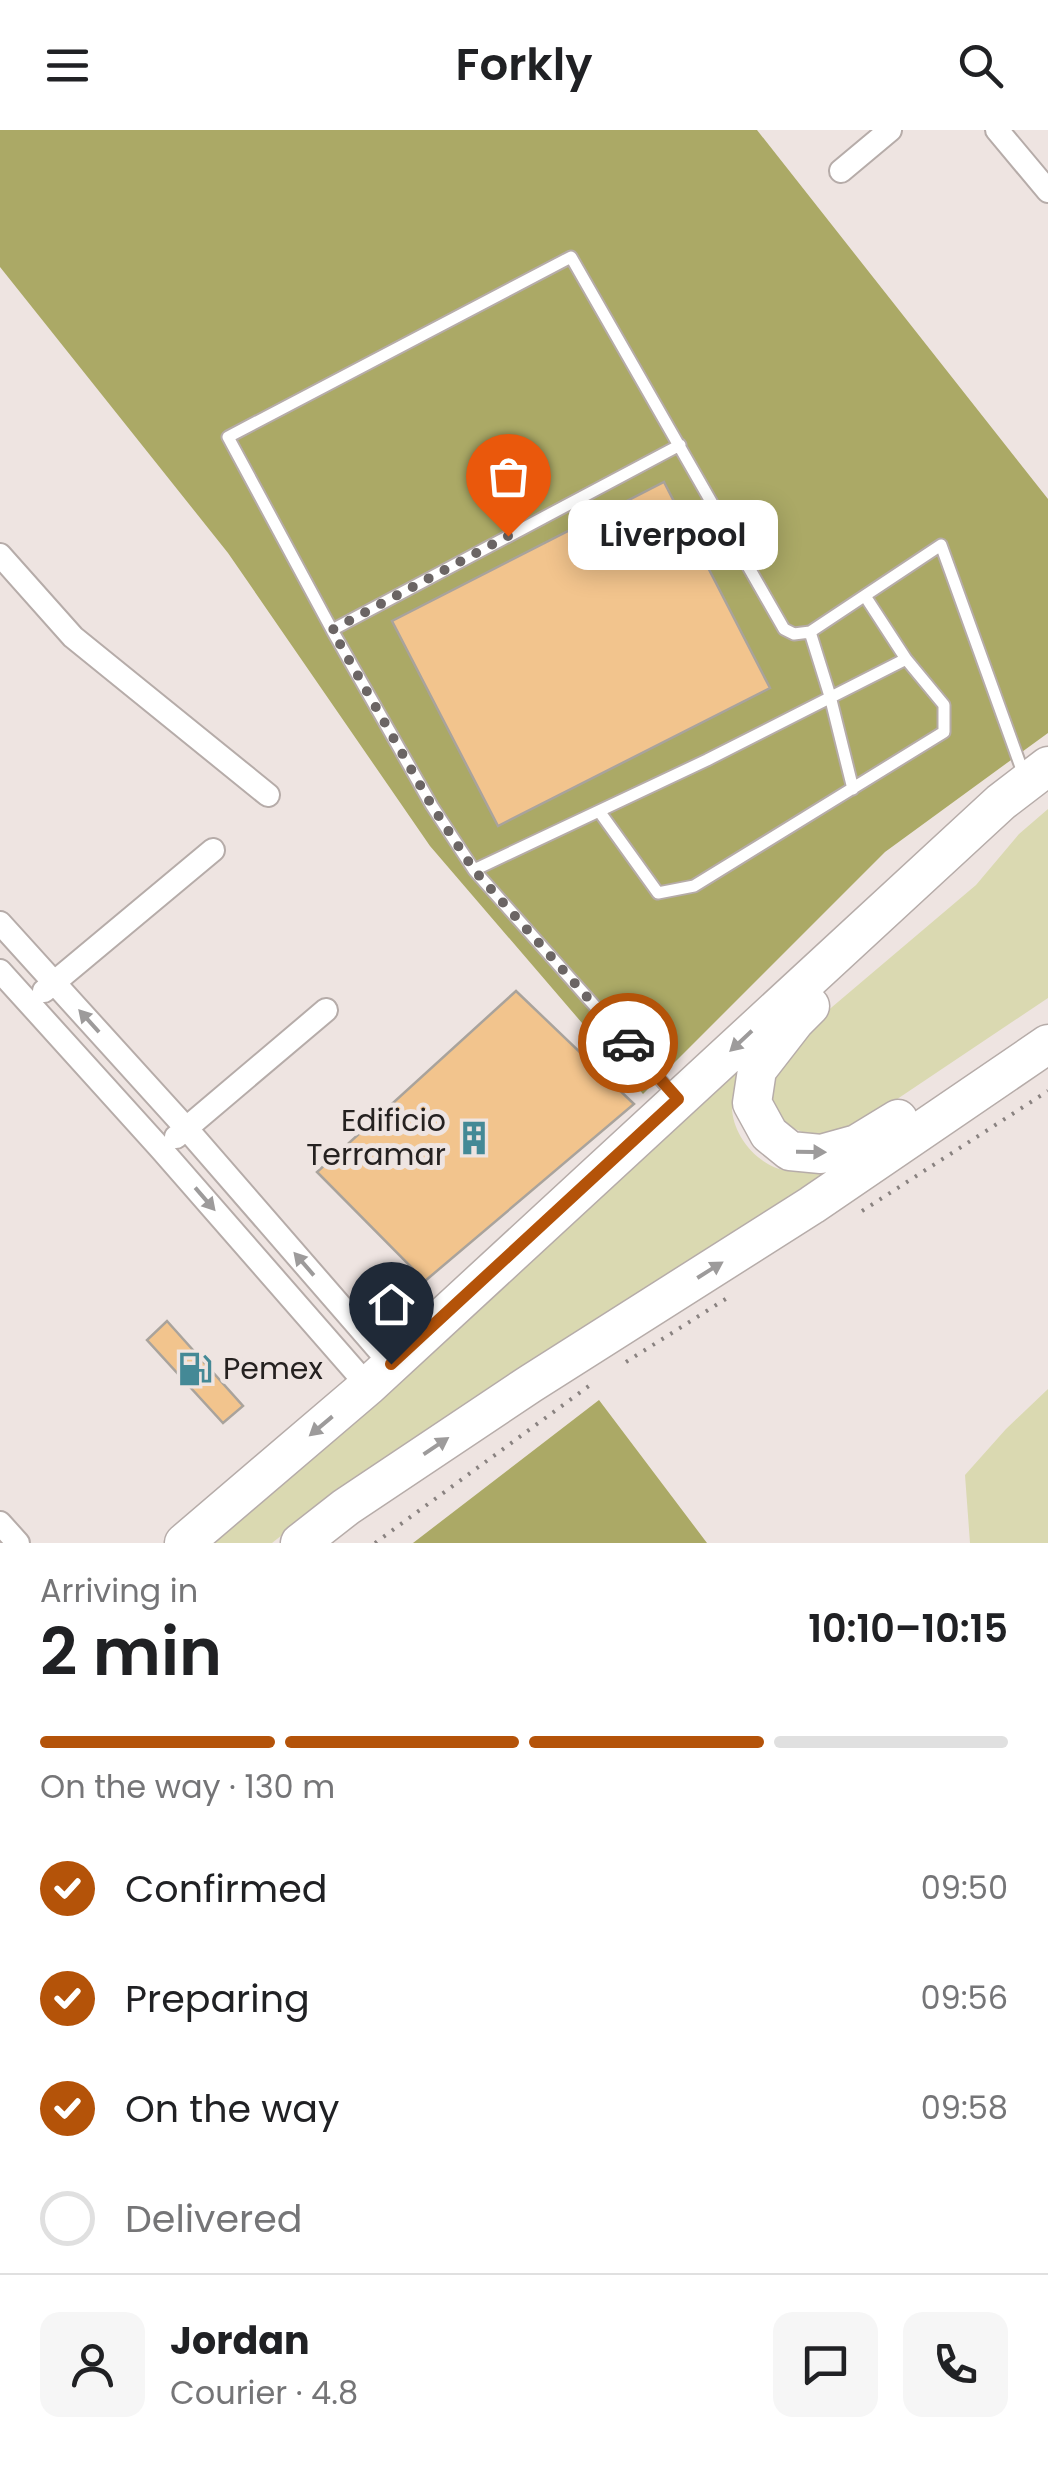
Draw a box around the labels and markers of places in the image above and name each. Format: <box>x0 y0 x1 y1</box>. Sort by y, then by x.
pin <box>466 434 551 537</box>
callout: Liverpool <box>568 501 778 571</box>
place label: Edificio Terramar <box>306 1099 446 1176</box>
building icon: Edificio Terramar <box>455 1119 493 1157</box>
pin <box>349 1262 434 1365</box>
place label: Pemex <box>223 1347 323 1390</box>
fuel station icon: Pemex <box>176 1350 214 1388</box>

